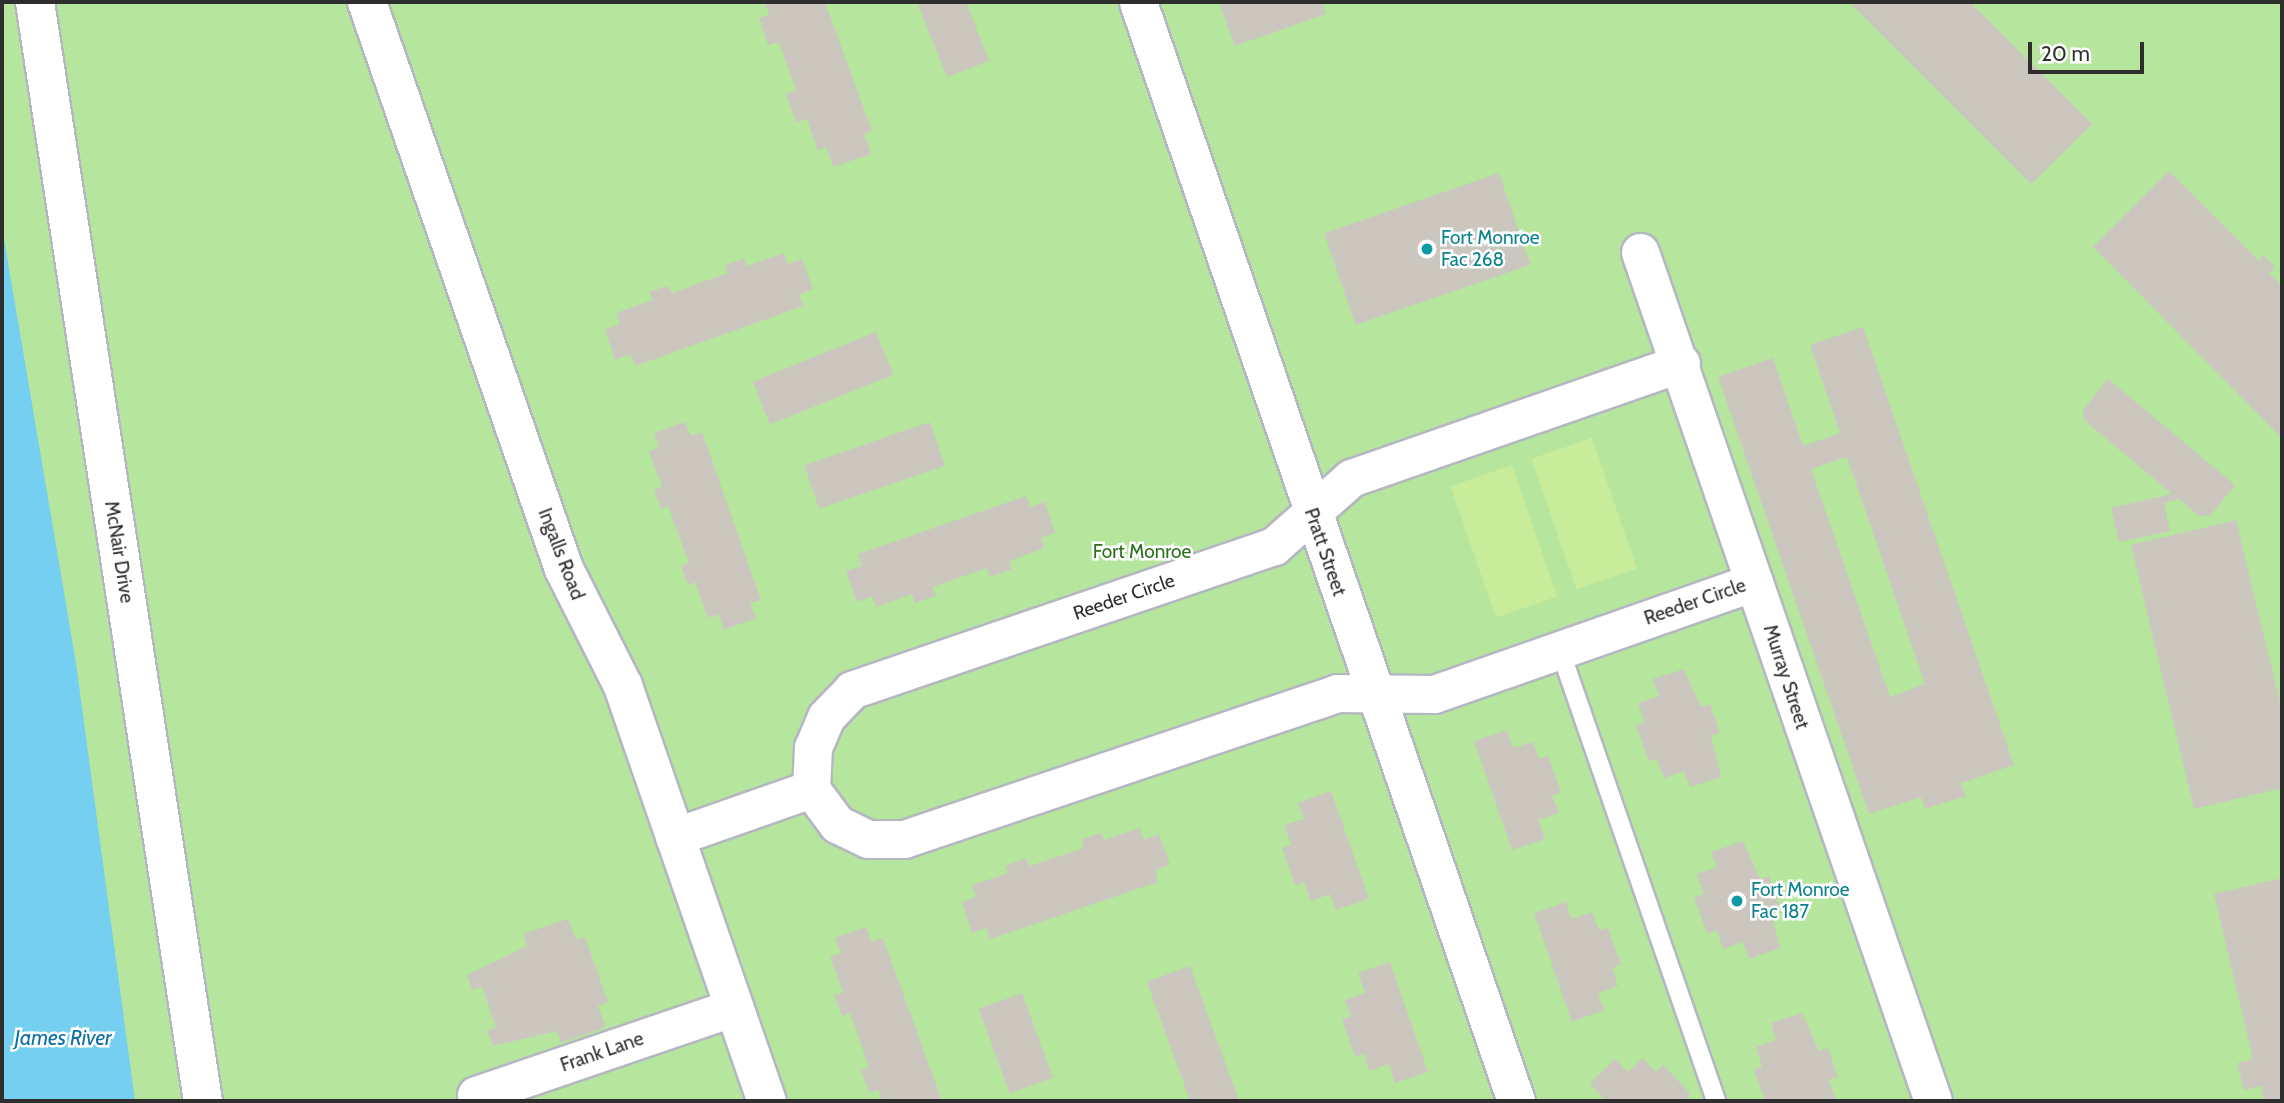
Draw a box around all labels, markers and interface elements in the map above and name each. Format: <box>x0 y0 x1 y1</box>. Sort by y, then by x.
scale bar <box>2032 28 2148 72</box>
text: 20 m <box>2041 41 2090 66</box>
place label: Fort Monroe Fac 268 <box>1441 227 1539 271</box>
marker: Fort Monroe Fac 268 <box>1419 241 1435 257</box>
street label: McNair Drive <box>100 499 138 605</box>
street label: Ingalls Road <box>533 505 589 603</box>
street label: Pratt Street <box>1299 505 1351 599</box>
park label: Fort Monroe <box>1093 541 1191 563</box>
street label: Reeder Circle <box>1070 569 1178 625</box>
street label: Reeder Circle <box>1641 574 1749 630</box>
street label: Murray Street <box>1758 622 1814 732</box>
place label: Fort Monroe Fac 187 <box>1751 879 1849 923</box>
marker: Fort Monroe Fac 187 <box>1729 893 1745 909</box>
water label: James River <box>15 1025 111 1051</box>
street label: Frank Lane <box>557 1027 647 1077</box>

